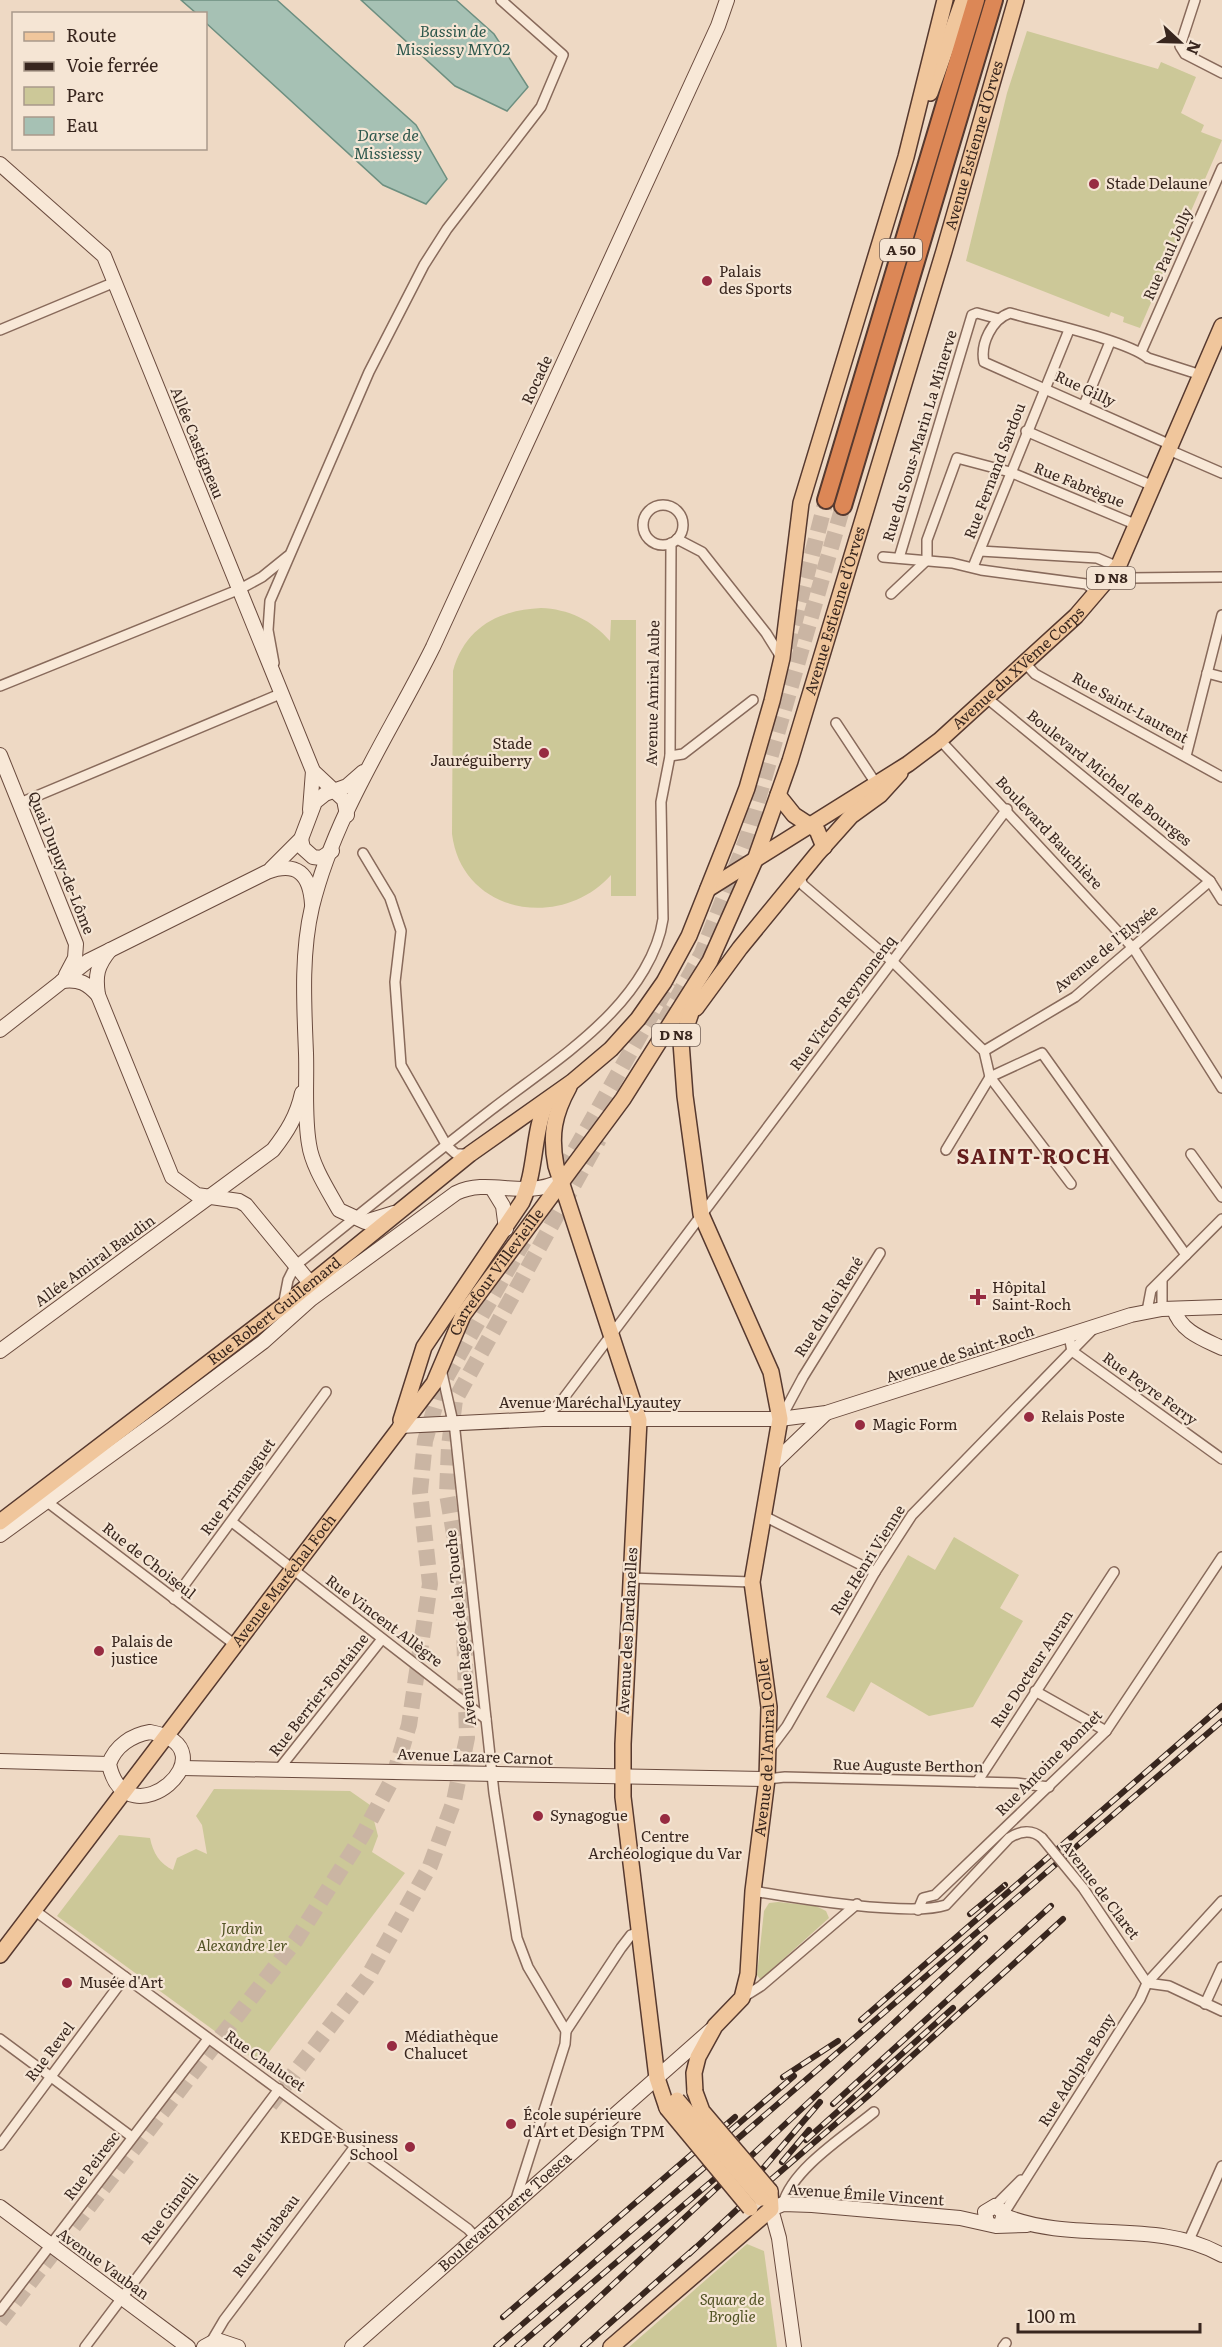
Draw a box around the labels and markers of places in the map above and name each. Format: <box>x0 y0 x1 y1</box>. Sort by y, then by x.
place label: Stade Delaune <box>1106 171 1208 194</box>
marker: Stade Delaune <box>1087 177 1101 191</box>
place label: Palais des Sports <box>719 259 792 299</box>
marker: Palais des Sports <box>700 274 714 288</box>
place label: Stade Jauréguiberry <box>430 731 532 771</box>
marker: Stade Jauréguiberry <box>537 746 551 760</box>
place label: Hôpital Saint-Roch <box>992 1275 1071 1315</box>
marker: Hôpital Saint-Roch <box>969 1288 987 1306</box>
place label: Relais Poste <box>1041 1404 1125 1427</box>
marker: Relais Poste <box>1022 1410 1036 1424</box>
place label: Magic Form <box>872 1412 958 1435</box>
marker: Magic Form <box>853 1418 867 1432</box>
place label: Palais de justice <box>111 1629 173 1669</box>
marker: Palais de justice <box>92 1644 106 1658</box>
place label: Synagogue <box>550 1803 628 1826</box>
marker: Synagogue <box>531 1809 545 1823</box>
marker: Centre Archéologique du Var <box>658 1812 672 1826</box>
place label: Centre Archéologique du Var <box>588 1824 742 1864</box>
place label: Musée d'Art <box>79 1970 163 1993</box>
marker: Musée d'Art <box>60 1976 74 1990</box>
place label: Médiathèque Chalucet <box>404 2024 498 2064</box>
marker: Médiathèque Chalucet <box>385 2039 399 2053</box>
place label: École supérieure d'Art et Design TPM <box>523 2102 665 2142</box>
marker: École supérieure d'Art et Design TPM <box>504 2117 518 2131</box>
place label: KEDGE Business School <box>280 2125 398 2165</box>
marker: KEDGE Business School <box>403 2140 417 2154</box>

